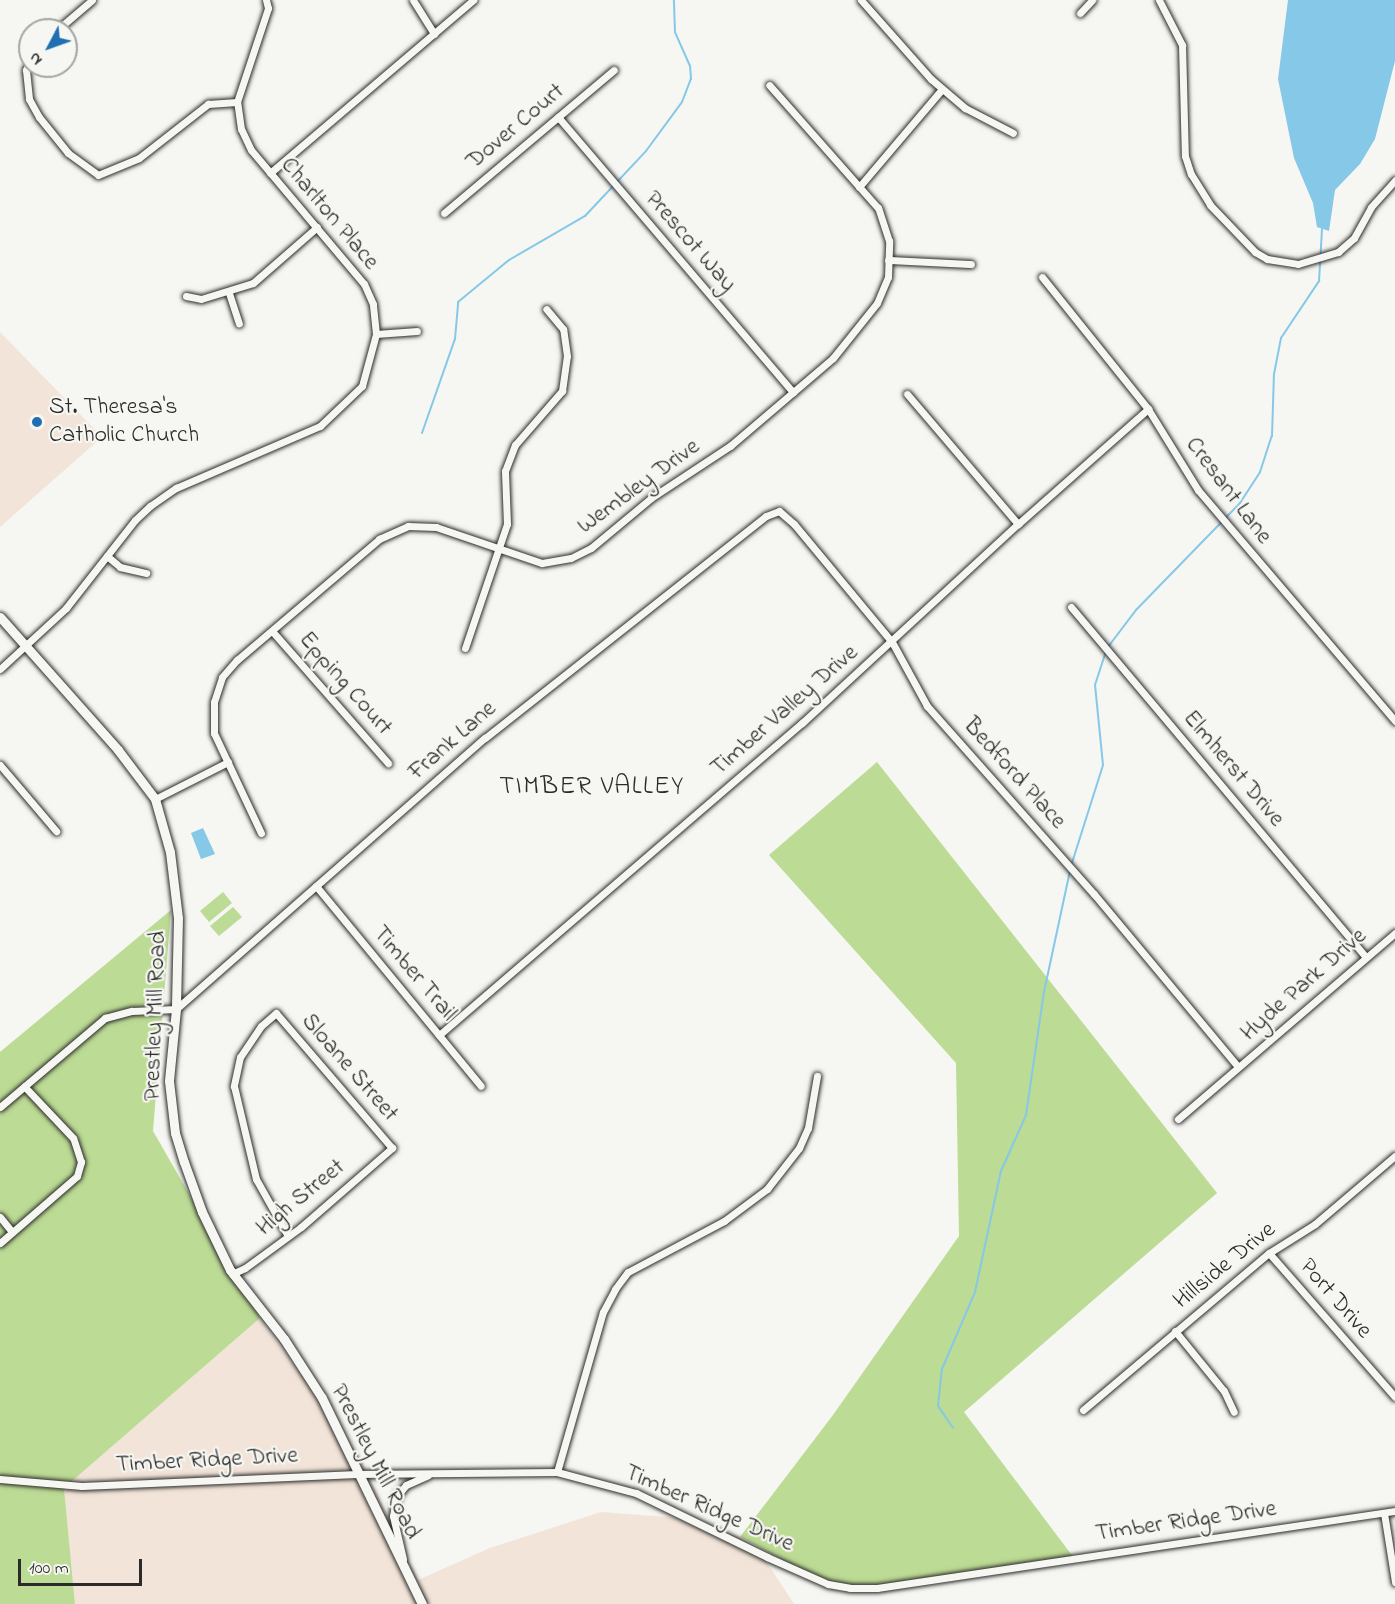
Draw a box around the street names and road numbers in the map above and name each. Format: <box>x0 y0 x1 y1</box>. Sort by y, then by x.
street label: Dover Court <box>461 78 571 176</box>
street label: Charlton Place <box>274 152 384 276</box>
street label: Prescot Way <box>638 185 742 299</box>
street label: Cresant Lane <box>1178 432 1278 550</box>
street label: Wembley Drive <box>572 433 706 541</box>
street label: Epping Court <box>292 626 398 742</box>
street label: Timber Valley Drive <box>705 639 865 783</box>
street label: Frank Lane <box>403 695 503 787</box>
street label: Elmherst Drive <box>1176 705 1290 833</box>
street label: Bedford Place <box>956 712 1072 836</box>
street label: Timber Trail <box>366 920 462 1028</box>
street label: Hyde Park Drive <box>1235 922 1373 1048</box>
street label: Prestley Mill Road <box>139 930 173 1102</box>
street label: Sloane Street <box>294 1008 404 1128</box>
street label: High Street <box>251 1153 351 1243</box>
street label: Hillside Drive <box>1168 1216 1282 1316</box>
street label: Port Drive <box>1292 1253 1378 1345</box>
street label: Prestley Mill Road <box>324 1380 426 1544</box>
street label: Timber Ridge Drive <box>115 1442 299 1480</box>
street label: Timber Ridge Drive <box>620 1459 798 1559</box>
street label: Timber Ridge Drive <box>1094 1495 1278 1549</box>

